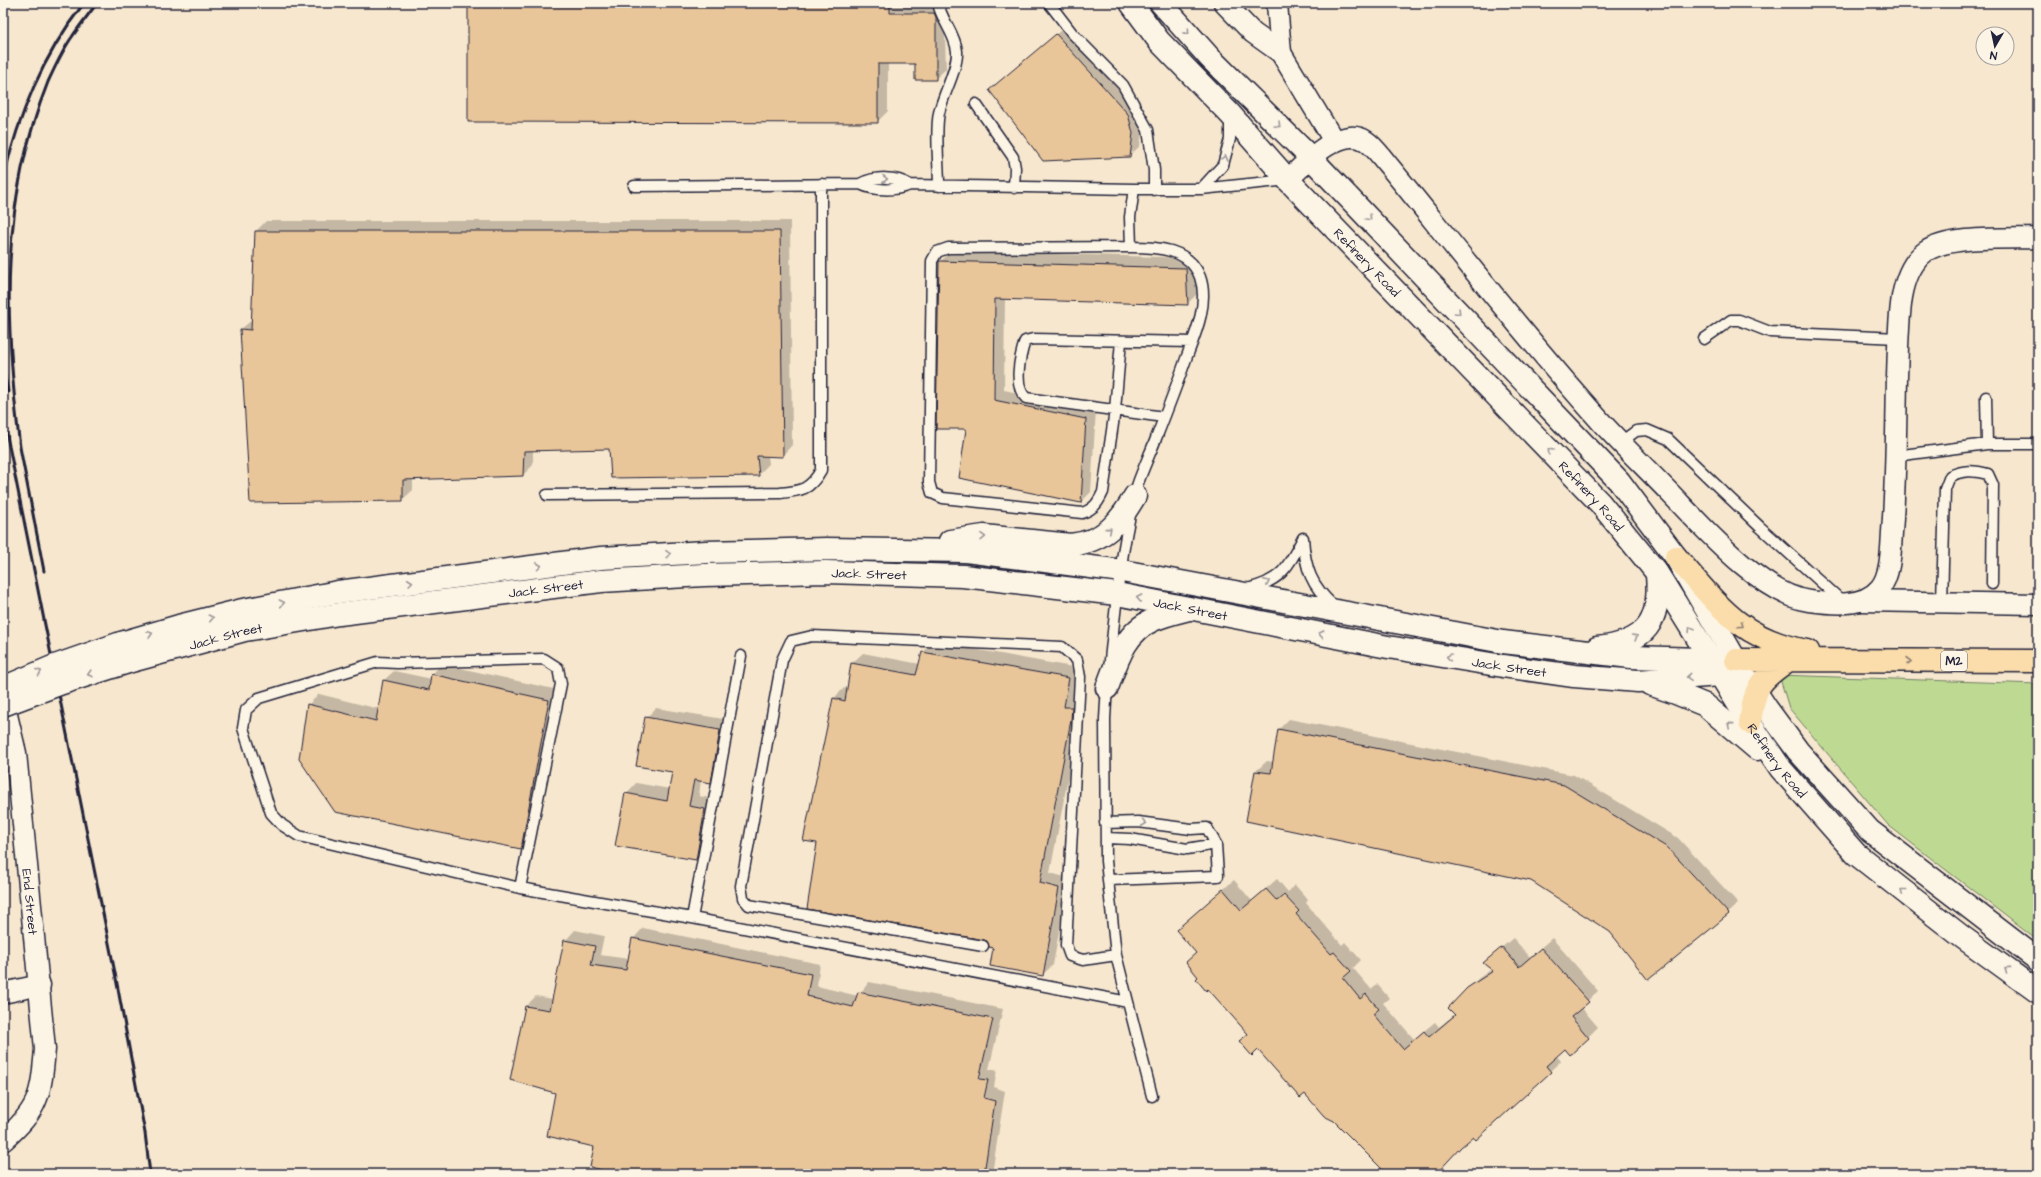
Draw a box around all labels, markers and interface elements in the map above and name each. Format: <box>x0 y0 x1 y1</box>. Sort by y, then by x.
north arrow <box>1975 26 2015 66</box>
one-way arrow <box>1183 27 1190 35</box>
text: N <box>1989 47 1998 63</box>
one-way arrow <box>1273 120 1281 128</box>
one-way arrow <box>1220 155 1229 162</box>
one-way arrow <box>882 175 888 183</box>
one-way arrow <box>1364 213 1371 221</box>
street label: Refinery Road <box>1329 225 1404 301</box>
one-way arrow <box>1454 308 1461 315</box>
one-way arrow <box>1547 448 1555 456</box>
street label: Refinery Road <box>1554 458 1628 536</box>
one-way arrow <box>1104 527 1112 534</box>
one-way arrow <box>980 533 986 541</box>
one-way arrow <box>665 550 671 559</box>
one-way arrow <box>536 562 542 571</box>
street label: Jack Street <box>831 564 908 584</box>
street label: Jack Street <box>507 575 585 603</box>
one-way arrow <box>407 578 413 587</box>
one-way arrow <box>1263 579 1270 587</box>
street label: Jack Street <box>1152 593 1230 626</box>
one-way arrow <box>1136 594 1142 603</box>
one-way arrow <box>278 599 285 607</box>
one-way arrow <box>208 614 214 622</box>
street label: Jack Street <box>187 619 264 655</box>
one-way arrow <box>1737 620 1744 628</box>
one-way arrow <box>1688 626 1696 633</box>
one-way arrow <box>146 630 153 639</box>
one-way arrow <box>1318 630 1324 638</box>
one-way arrow <box>1631 635 1638 642</box>
road number: M2 <box>1941 651 1967 671</box>
one-way arrow <box>1446 653 1452 662</box>
street label: Jack Street <box>1470 653 1548 682</box>
one-way arrow <box>1906 657 1912 665</box>
one-way arrow <box>35 669 42 677</box>
one-way arrow <box>87 669 94 678</box>
one-way arrow <box>1686 672 1692 681</box>
street label: Refinery Road <box>1743 720 1811 802</box>
one-way arrow <box>1728 723 1735 730</box>
one-way arrow <box>1141 818 1147 827</box>
street label: End Street <box>17 868 42 936</box>
one-way arrow <box>1901 888 1908 895</box>
one-way arrow <box>2004 967 2011 974</box>

